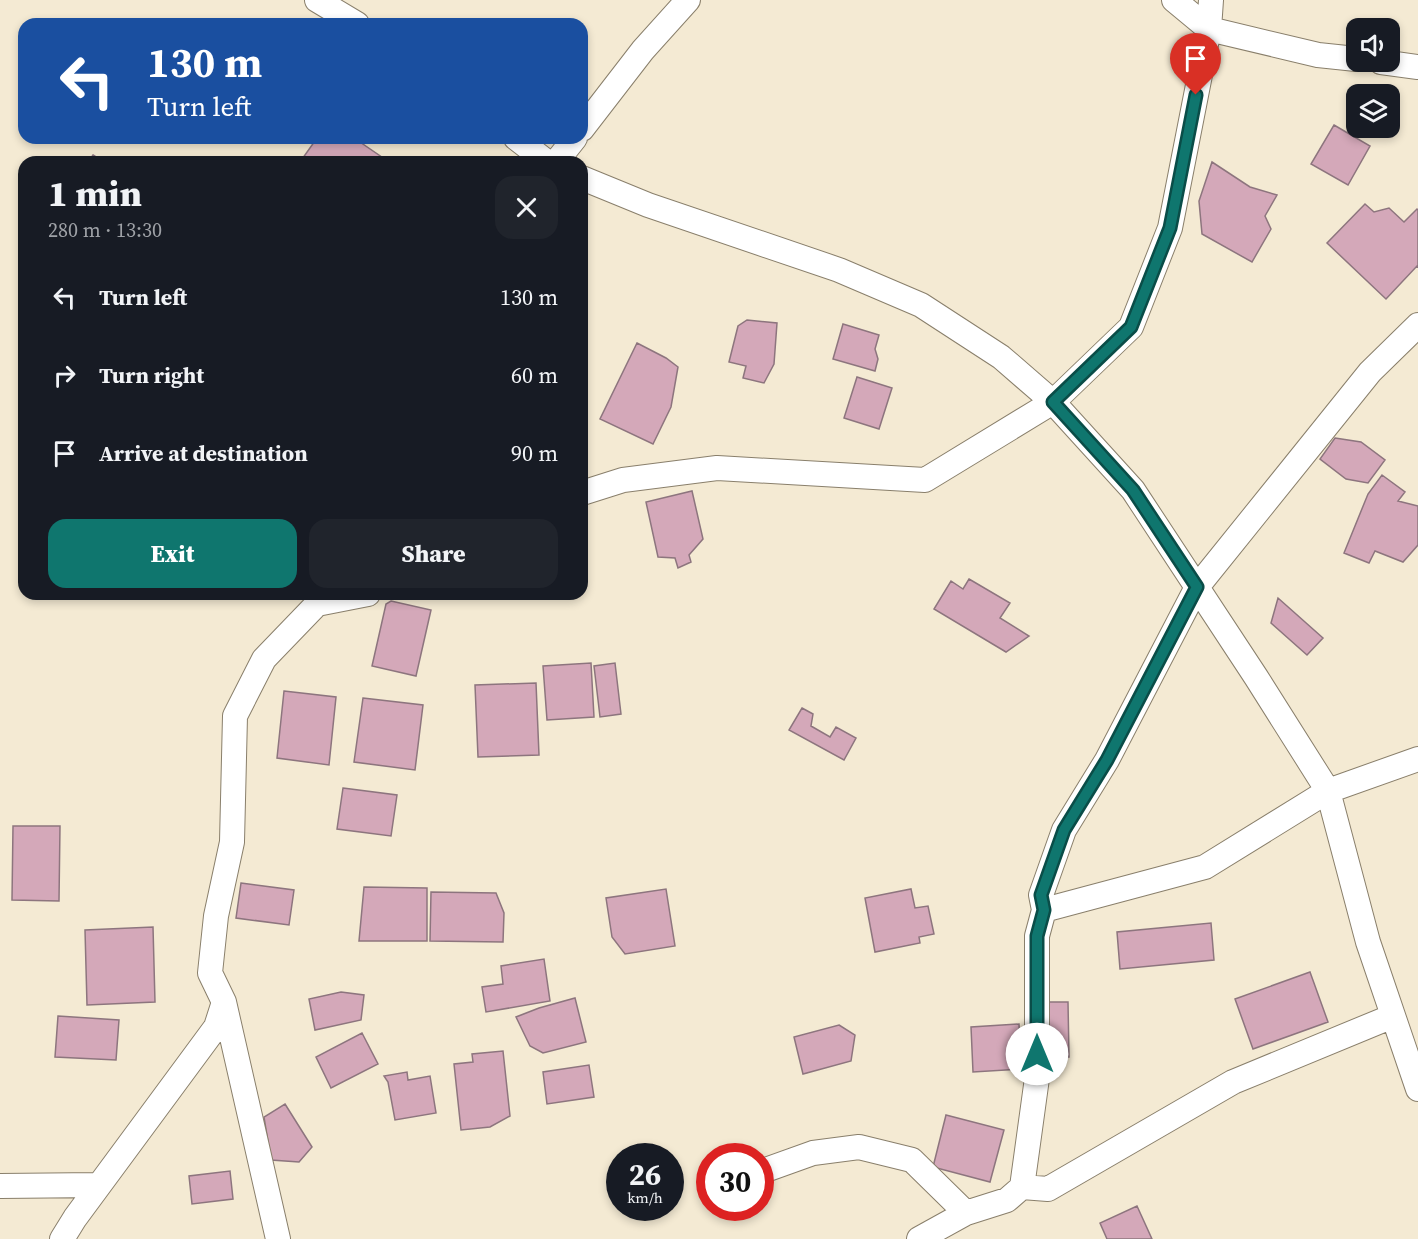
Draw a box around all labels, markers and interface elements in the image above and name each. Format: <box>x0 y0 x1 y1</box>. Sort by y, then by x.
map controls <box>1346 18 1400 138</box>
button: sound <box>1346 18 1400 72</box>
text: 130 m <box>147 33 262 91</box>
pin <box>1170 33 1221 95</box>
icon: left <box>48 42 126 120</box>
icon: arrive <box>1179 42 1212 75</box>
button: layers <box>1346 84 1400 138</box>
text: Turn left <box>147 88 251 125</box>
text: 1 min <box>48 169 142 218</box>
button: close <box>495 176 558 239</box>
text: 280 m · 13:30 <box>48 216 162 244</box>
icon: left <box>48 281 81 314</box>
text: Turn left <box>99 282 187 312</box>
text: 130 m <box>500 282 558 312</box>
icon: right <box>48 359 81 392</box>
text: Turn right <box>99 360 204 390</box>
text: 60 m <box>511 360 558 390</box>
icon: arrive <box>48 437 81 470</box>
text: Arrive at destination <box>99 438 308 468</box>
text: 90 m <box>511 438 558 468</box>
button: Exit <box>48 519 297 588</box>
button: Share <box>309 519 558 588</box>
position arrow <box>1005 1022 1069 1086</box>
speed limit sign: 30 <box>696 1143 774 1221</box>
text: 26 <box>629 1154 661 1195</box>
text: km/h <box>627 1187 663 1208</box>

